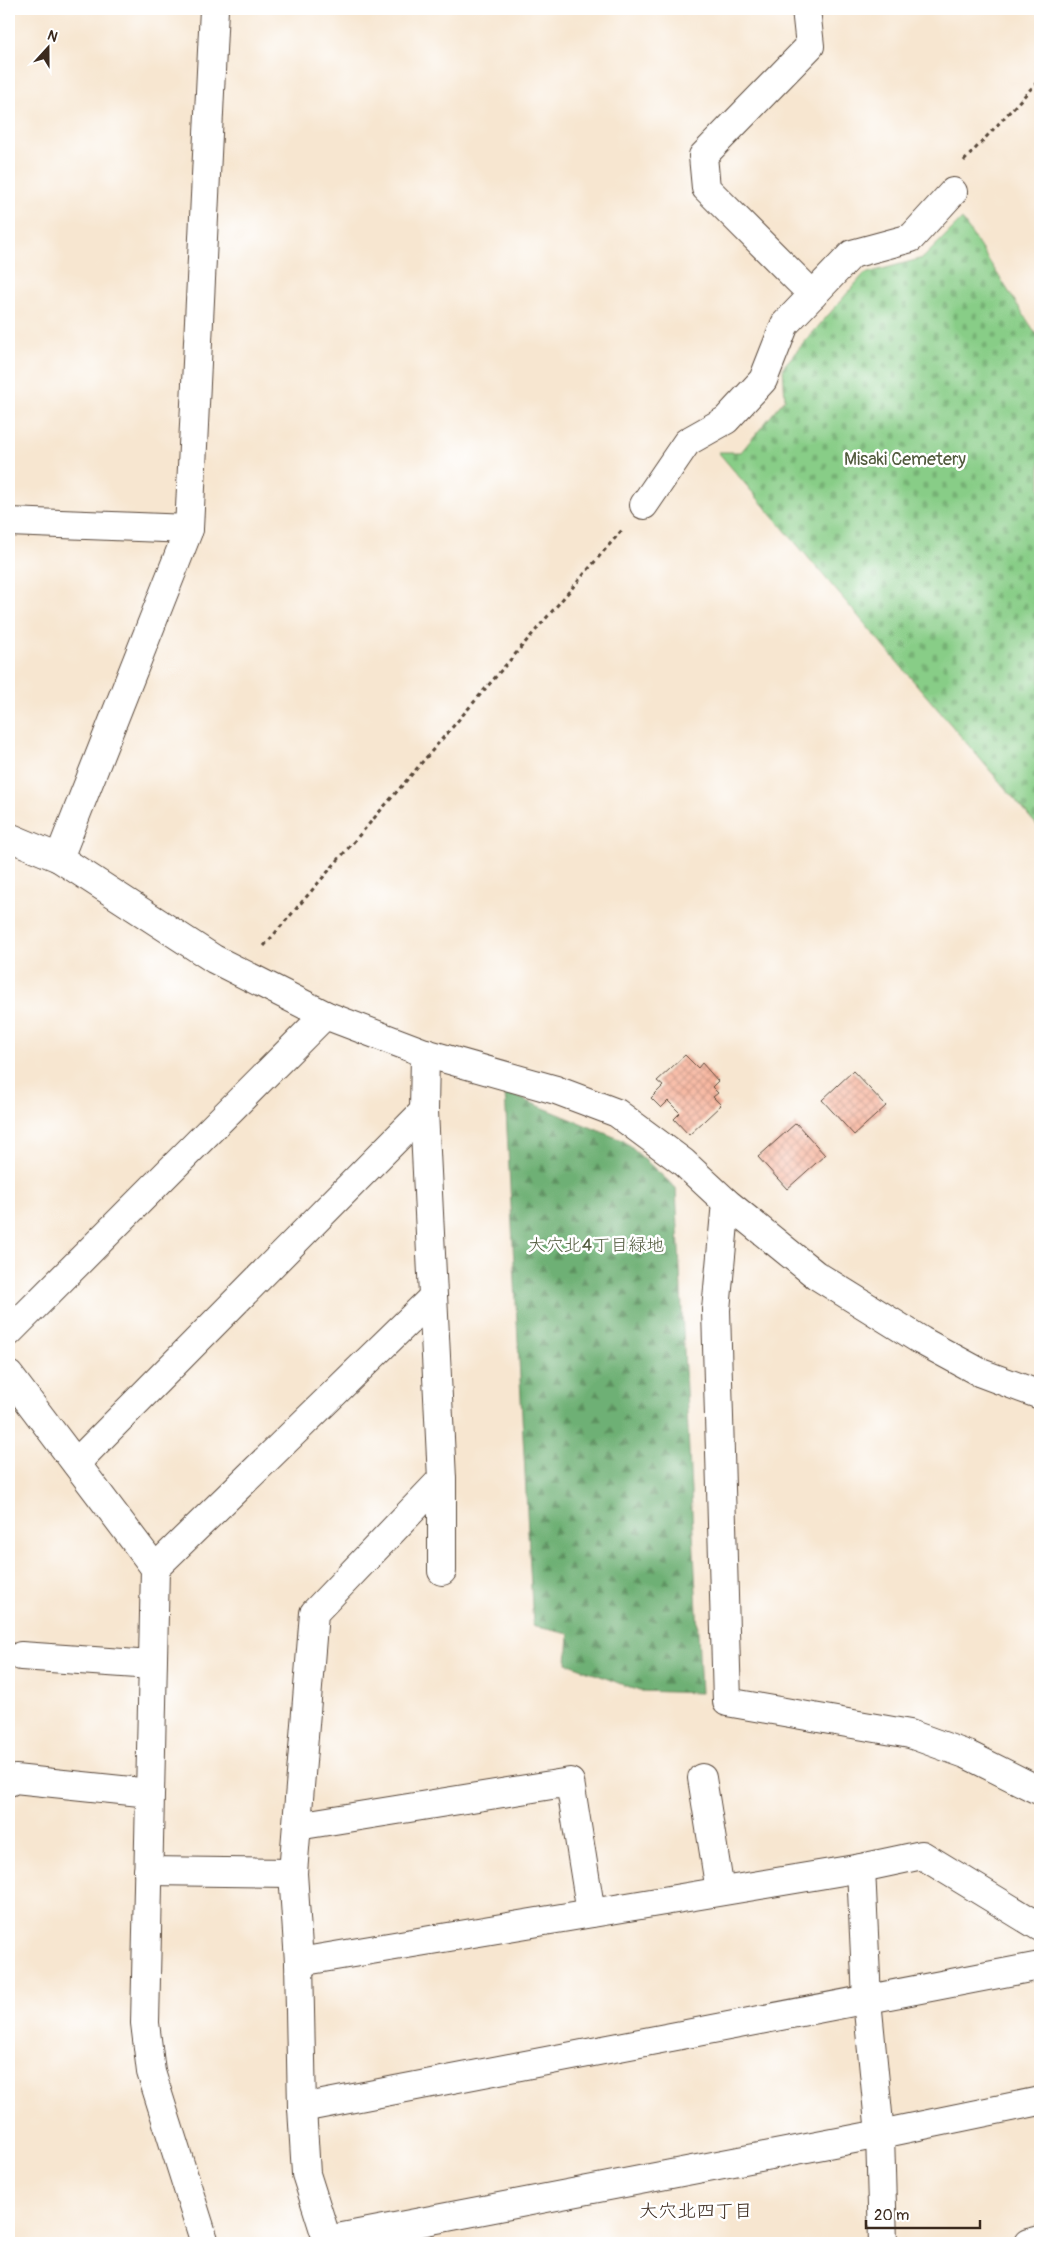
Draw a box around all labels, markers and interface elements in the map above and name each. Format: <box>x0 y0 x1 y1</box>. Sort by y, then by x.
north arrow <box>22 22 72 72</box>
text: N <box>45 27 60 46</box>
park label: Misaki Cemetery <box>844 448 966 471</box>
park label: 大穴北4丁目緑地 <box>528 1234 664 1257</box>
scale bar <box>866 2197 980 2229</box>
district label: 大穴北四丁目 <box>639 2199 753 2223</box>
text: 20 m <box>874 2206 909 2225</box>

